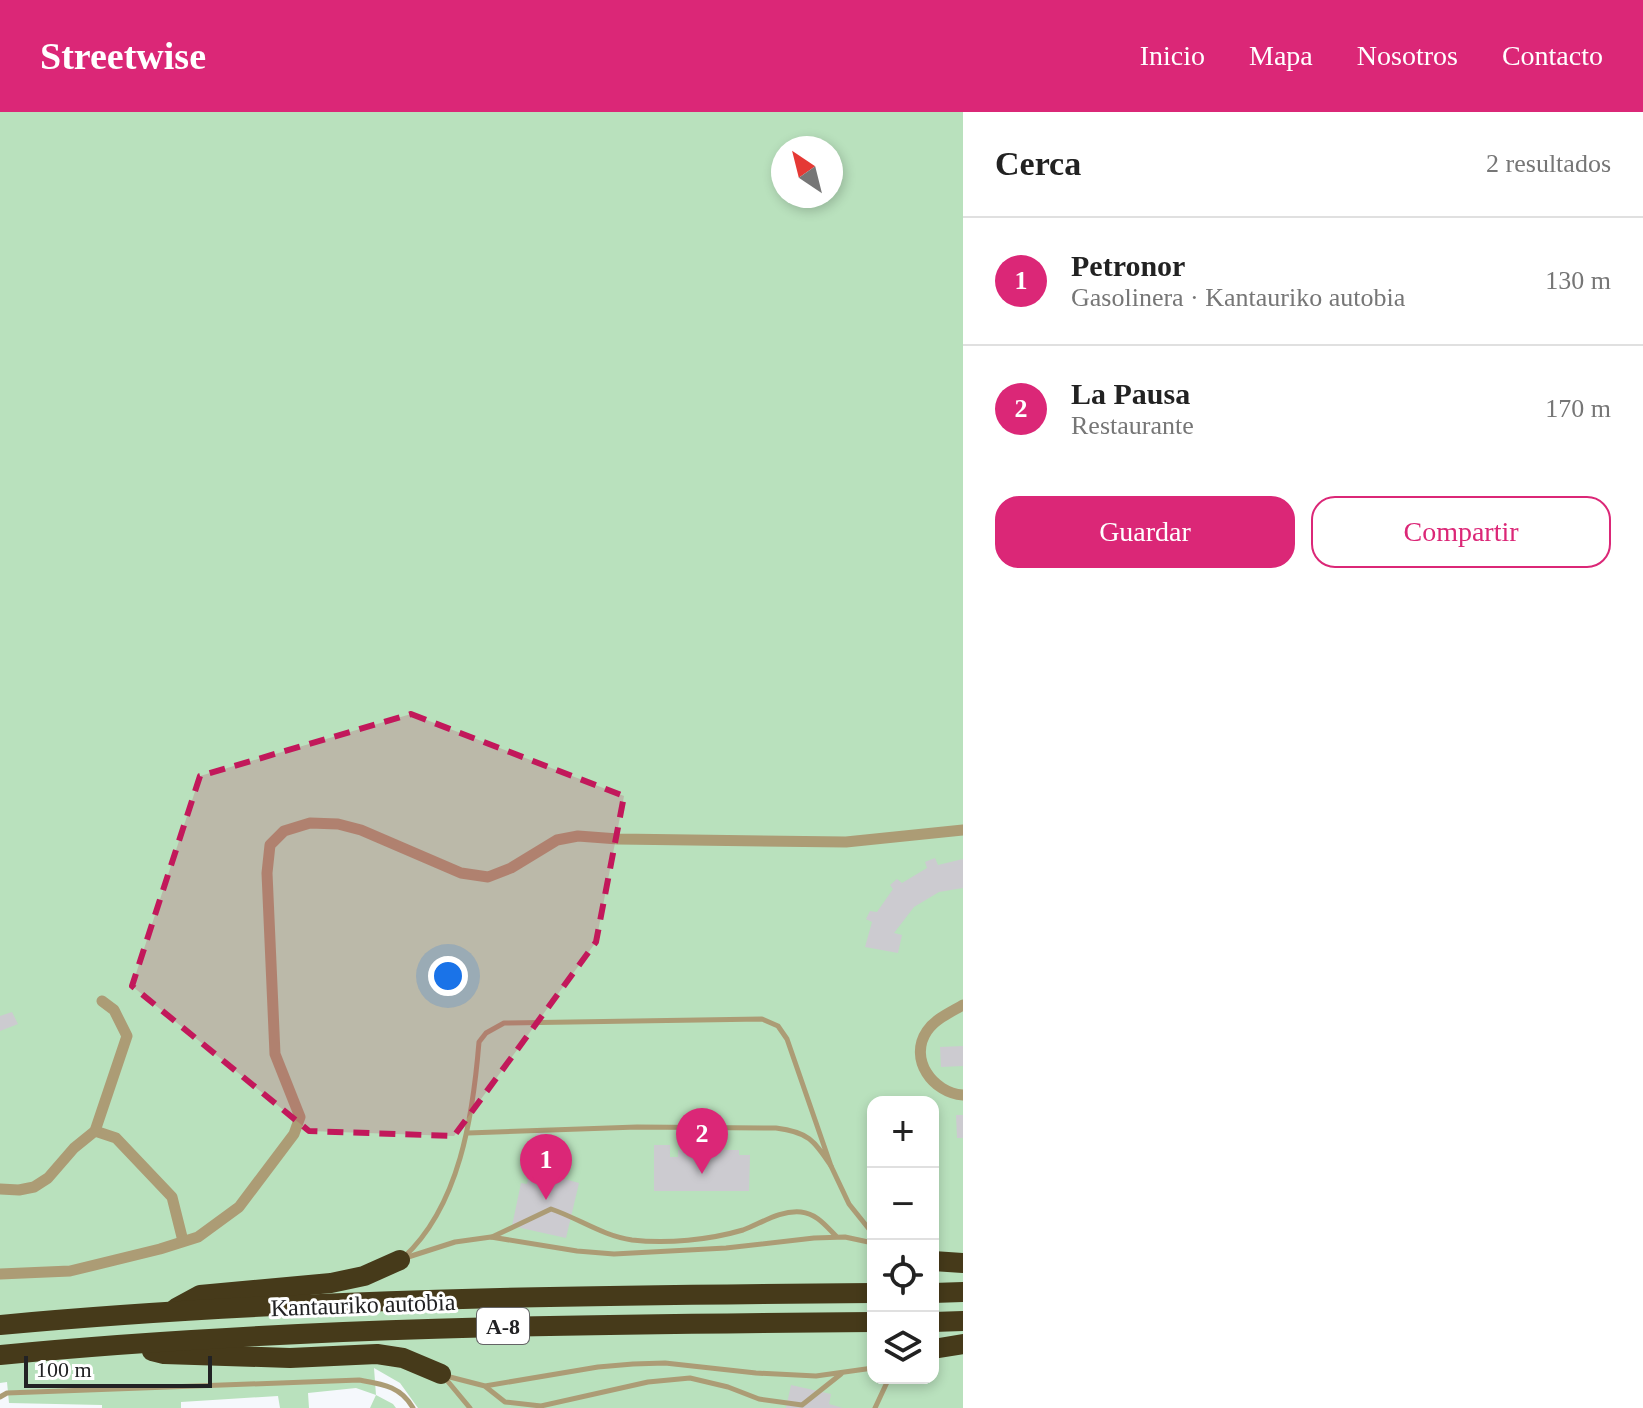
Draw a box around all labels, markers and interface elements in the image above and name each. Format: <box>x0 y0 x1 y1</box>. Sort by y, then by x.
text: Streetwise <box>40 35 206 77</box>
text: Inicio <box>1140 40 1205 71</box>
text: Mapa <box>1249 40 1313 71</box>
text: Nosotros <box>1357 40 1458 71</box>
text: Contacto <box>1502 40 1603 71</box>
north arrow <box>771 136 843 208</box>
text: Cerca <box>995 145 1081 182</box>
text: 2 resultados <box>1486 149 1611 178</box>
text: Petronor <box>1071 249 1185 282</box>
text: 1 <box>1015 266 1028 295</box>
text: 130 m <box>1545 266 1611 295</box>
text: Gasolinera · Kantauriko autobia <box>1071 283 1405 312</box>
text: La Pausa <box>1071 377 1190 410</box>
text: 2 <box>1015 394 1028 423</box>
text: 170 m <box>1545 394 1611 423</box>
text: Restaurante <box>1071 411 1194 440</box>
button: Guardar <box>995 496 1295 568</box>
button: Compartir <box>1311 496 1611 568</box>
your location <box>428 956 468 996</box>
map controls <box>867 1096 939 1384</box>
button: + <box>867 1096 939 1168</box>
pin: 2 <box>676 1108 728 1174</box>
pin: 1 <box>520 1134 572 1200</box>
button: − <box>867 1168 939 1240</box>
button: locate <box>867 1240 939 1312</box>
street label: Kantauriko autobia <box>270 1289 456 1321</box>
road number: A-8 <box>477 1308 529 1344</box>
button: layers <box>867 1312 939 1384</box>
scale bar <box>24 1352 212 1388</box>
text: 100 m <box>36 1357 92 1382</box>

